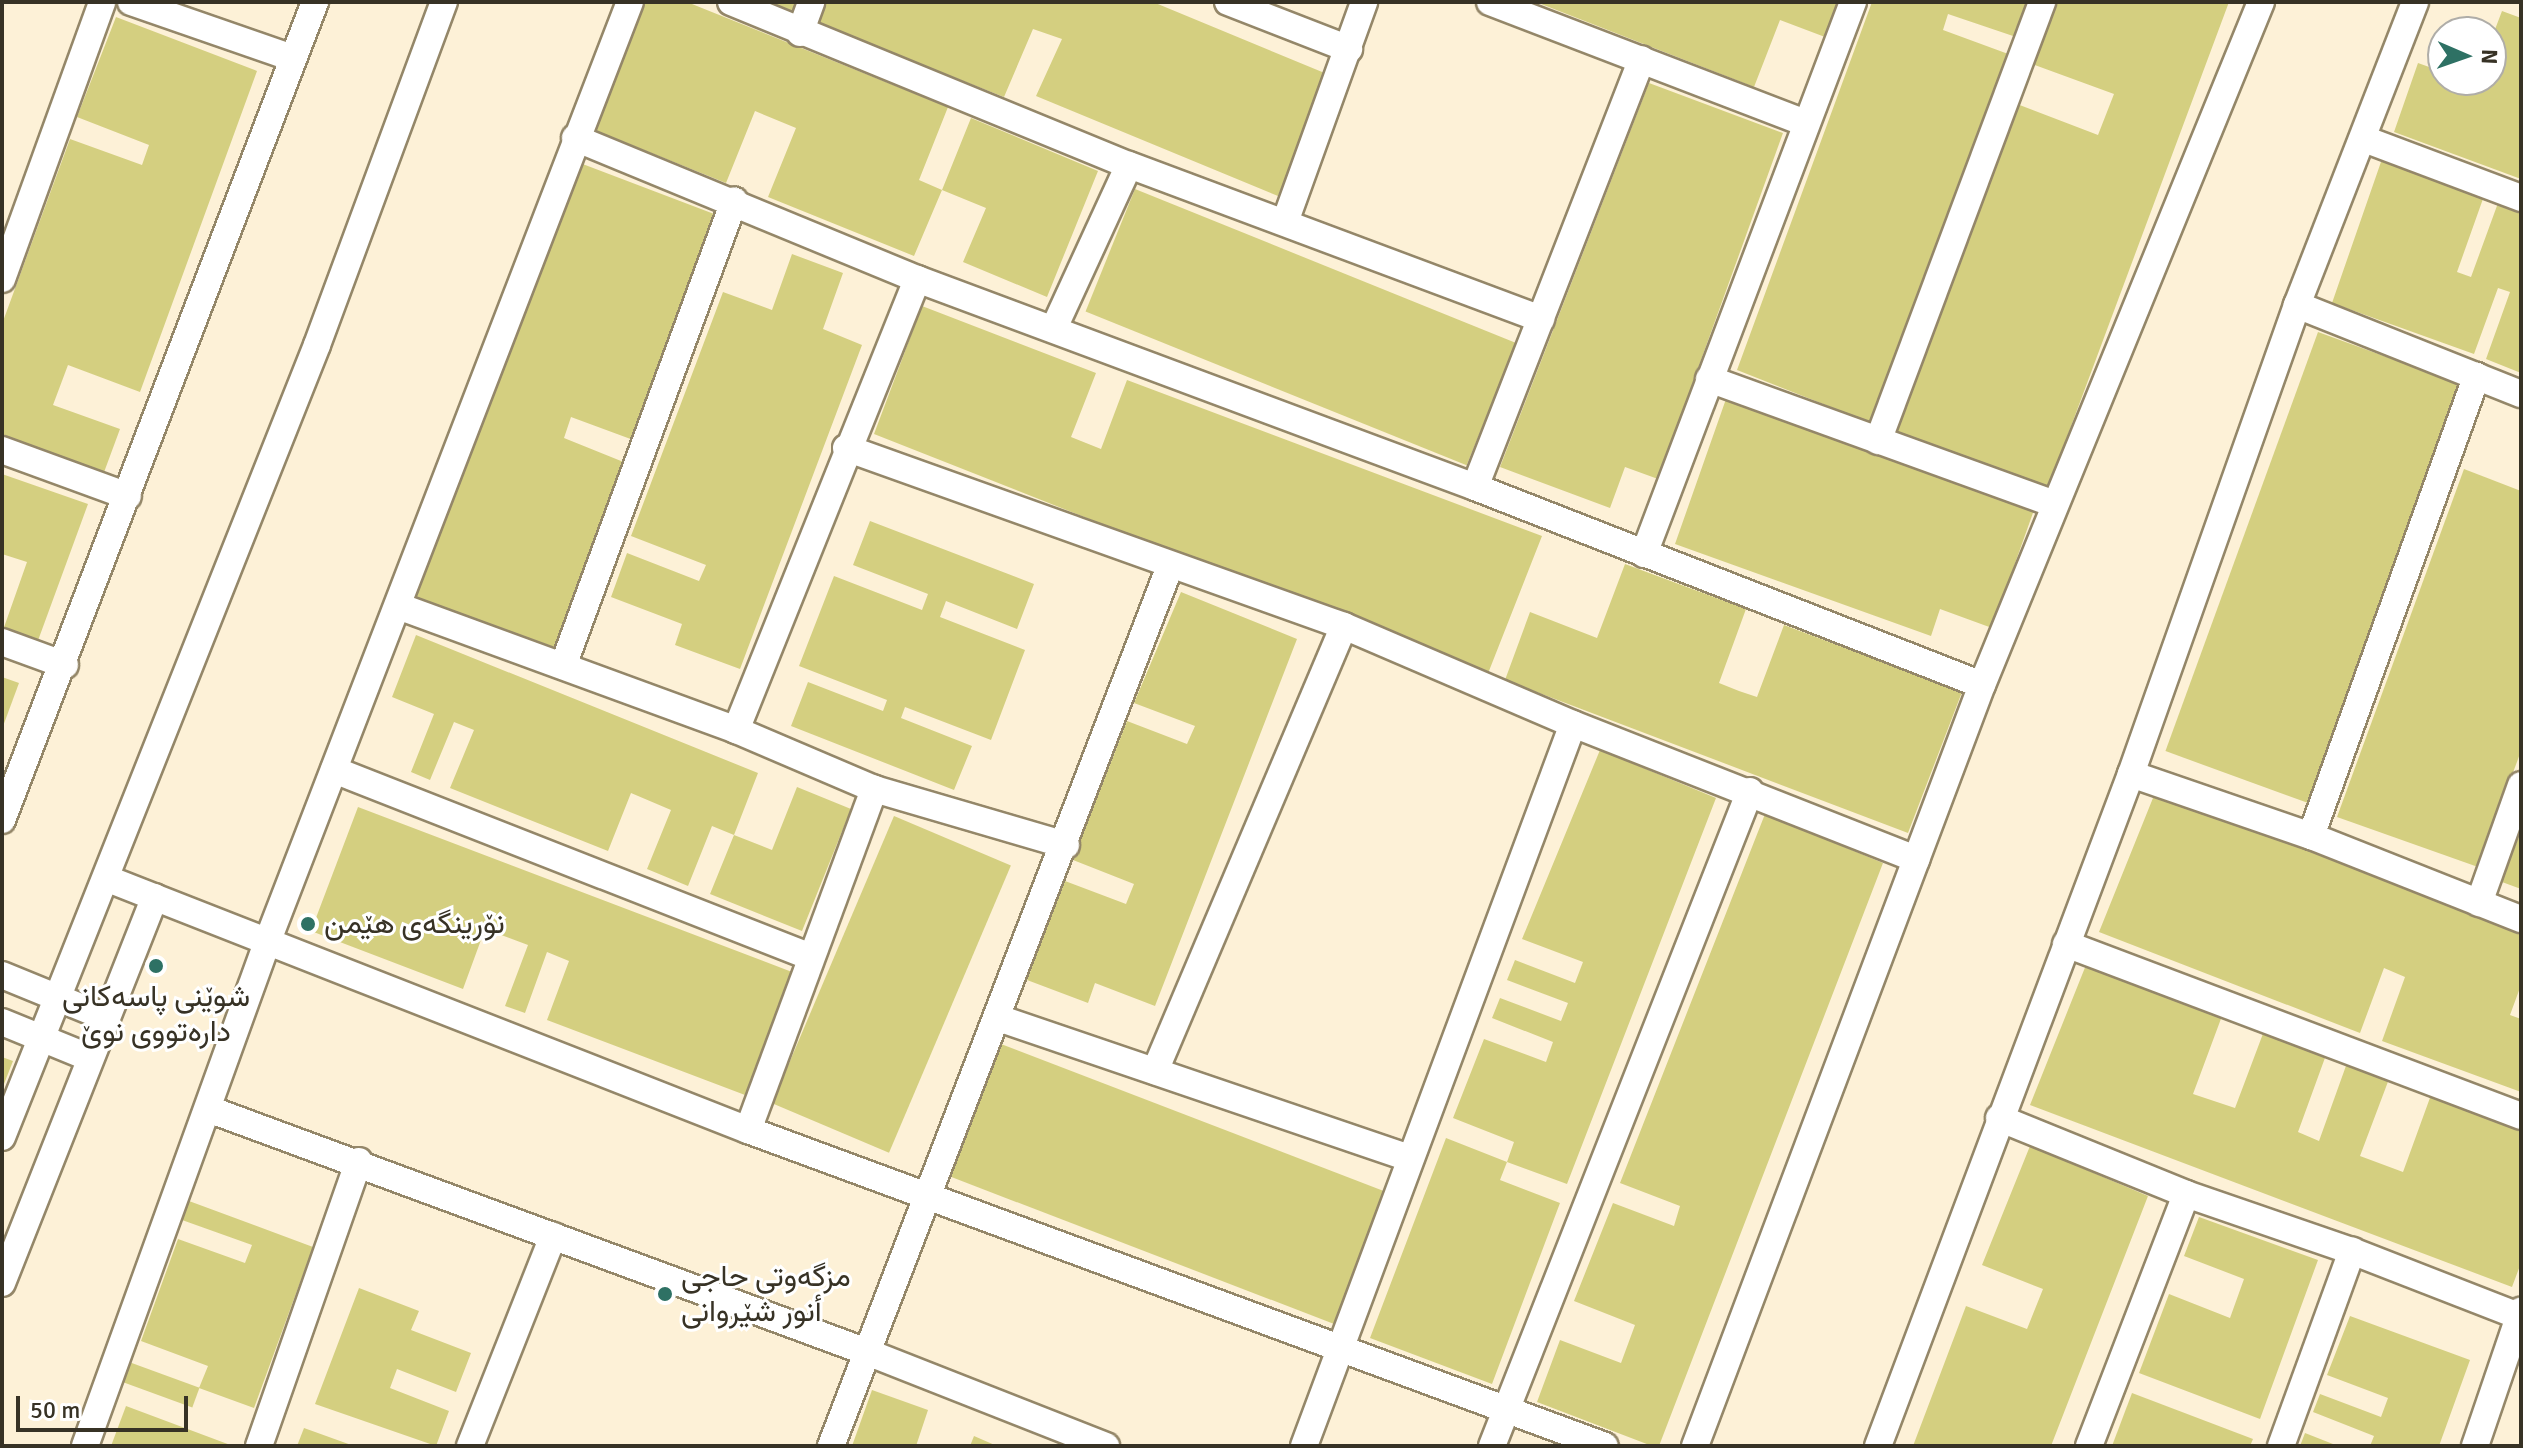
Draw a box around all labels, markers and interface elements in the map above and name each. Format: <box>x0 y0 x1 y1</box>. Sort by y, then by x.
north arrow <box>2427 16 2507 96</box>
text: N <box>2476 49 2503 65</box>
place label: نۆرینگه‌ی هێمن <box>324 906 505 942</box>
marker: نۆرینگه‌ی هێمن <box>299 915 317 933</box>
marker: شوێنی پاسەکانی دارەتووی نوێ <box>147 957 165 975</box>
place label: شوێنی پاسەکانی دارەتووی نوێ <box>62 979 250 1050</box>
place label: مزگەوتی حاجی أنور شێروانی <box>681 1259 851 1330</box>
marker: مزگەوتی حاجی أنور شێروانی <box>656 1285 674 1303</box>
scale bar <box>20 1380 192 1430</box>
text: 50 m <box>30 1395 80 1425</box>

